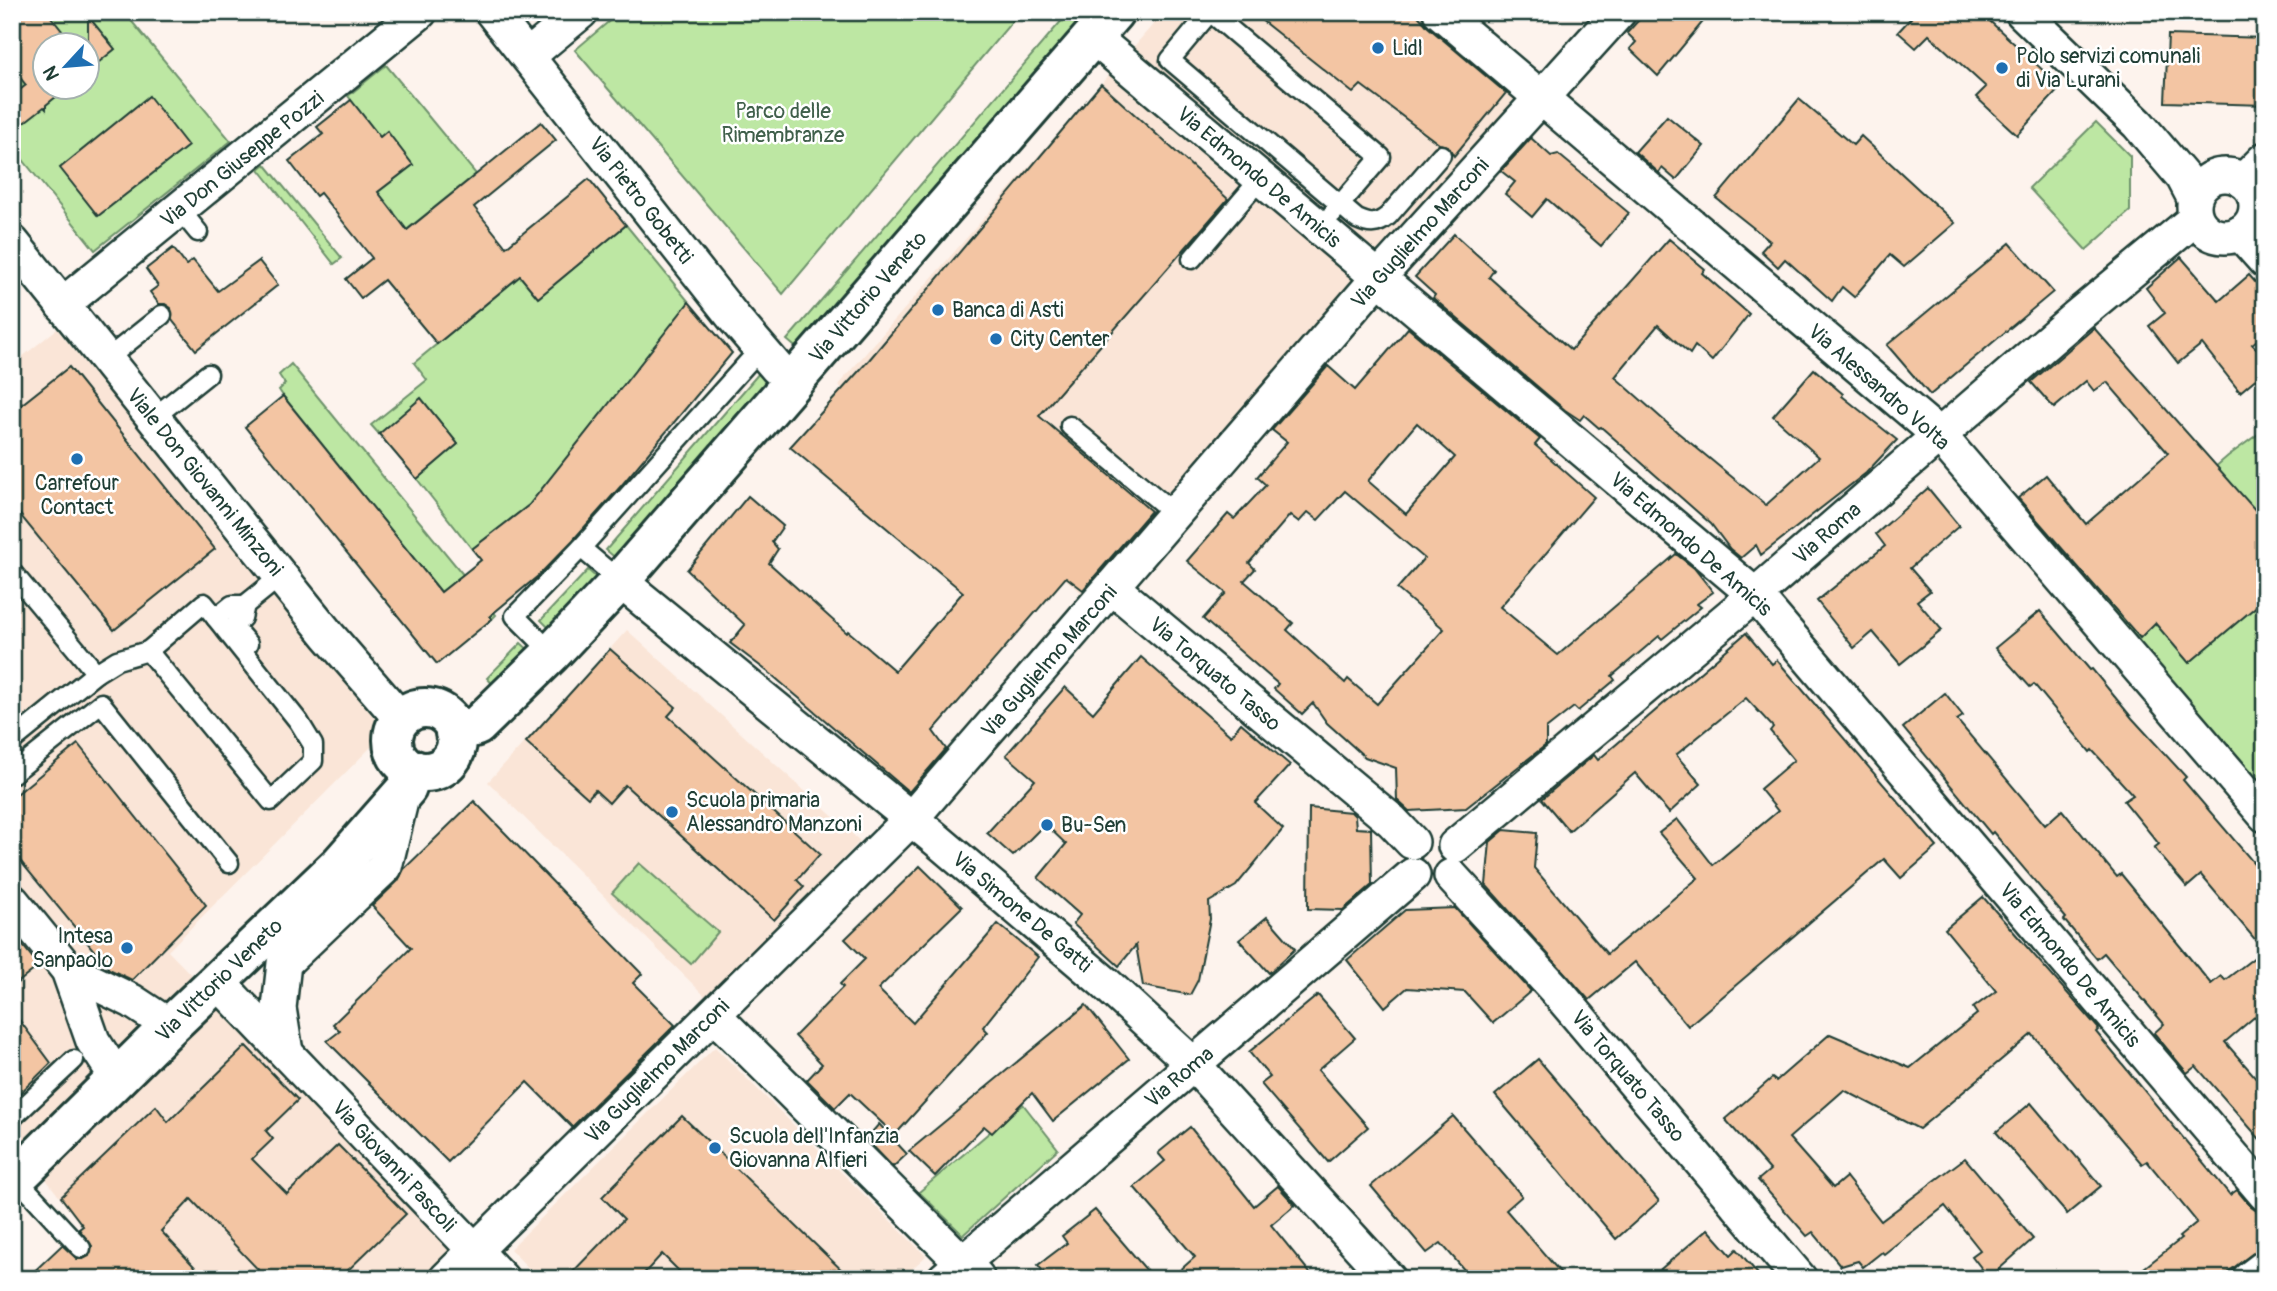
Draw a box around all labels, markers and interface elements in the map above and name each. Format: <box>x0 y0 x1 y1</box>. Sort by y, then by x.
north arrow <box>32 32 102 102</box>
place label: Lidl <box>1392 35 1423 62</box>
marker: Lidl <box>1370 40 1386 56</box>
place label: Polo servizi comunali di Via Lurani <box>2016 43 2201 94</box>
marker: Polo servizi comunali di Via Lurani <box>1994 60 2010 76</box>
text: N <box>38 62 65 84</box>
street label: Via Don Giuseppe Pozzi <box>155 85 330 234</box>
park label: Parco delle Rimembranze <box>722 98 845 149</box>
street label: Via Edmondo De Amicis <box>1171 101 1347 255</box>
street label: Via Pietro Gobetti <box>582 131 699 270</box>
street label: Via Guglielmo Marconi <box>1345 152 1495 314</box>
street label: Via Vittorio Veneto <box>804 226 933 369</box>
place label: Banca di Asti <box>952 297 1064 324</box>
marker: Banca di Asti <box>930 302 946 318</box>
street label: Via Alessandro Volta <box>1802 318 1955 457</box>
place label: City Center <box>1010 326 1110 353</box>
marker: City Center <box>988 331 1004 347</box>
street label: Viale Don Giovanni Minzoni <box>120 383 289 582</box>
marker: Carrefour Contact <box>69 451 85 467</box>
street label: Via Edmondo De Amicis <box>1604 466 1778 623</box>
place label: Carrefour Contact <box>35 470 120 521</box>
street label: Via Roma <box>1788 496 1867 570</box>
street label: Via Guglielmo Marconi <box>976 579 1123 743</box>
street label: Via Torquato Tasso <box>1143 611 1286 737</box>
place label: Scuola primaria Alessandro Manzoni <box>686 787 862 838</box>
marker: Scuola primaria Alessandro Manzoni <box>664 804 680 820</box>
place label: Bu-Sen <box>1061 812 1126 839</box>
marker: Bu-Sen <box>1039 817 1055 833</box>
street label: Via Simone De Gatti <box>946 846 1097 979</box>
street label: Via Edmondo De Amicis <box>1993 878 2147 1054</box>
street label: Via Vittorio Veneto <box>150 913 289 1048</box>
place label: Intesa Sanpaolo <box>33 923 113 974</box>
marker: Intesa Sanpaolo <box>119 940 135 956</box>
street label: Via Guglielmo Marconi <box>579 993 736 1149</box>
street label: Via Torquato Tasso <box>1565 1005 1691 1148</box>
street label: Via Roma <box>1139 1041 1219 1114</box>
street label: Via Giovanni Pascoli <box>326 1095 462 1238</box>
place label: Scuola dell'Infanzia Giovanna Alfieri <box>729 1123 899 1174</box>
marker: Scuola dell'Infanzia Giovanna Alfieri <box>707 1140 723 1156</box>

